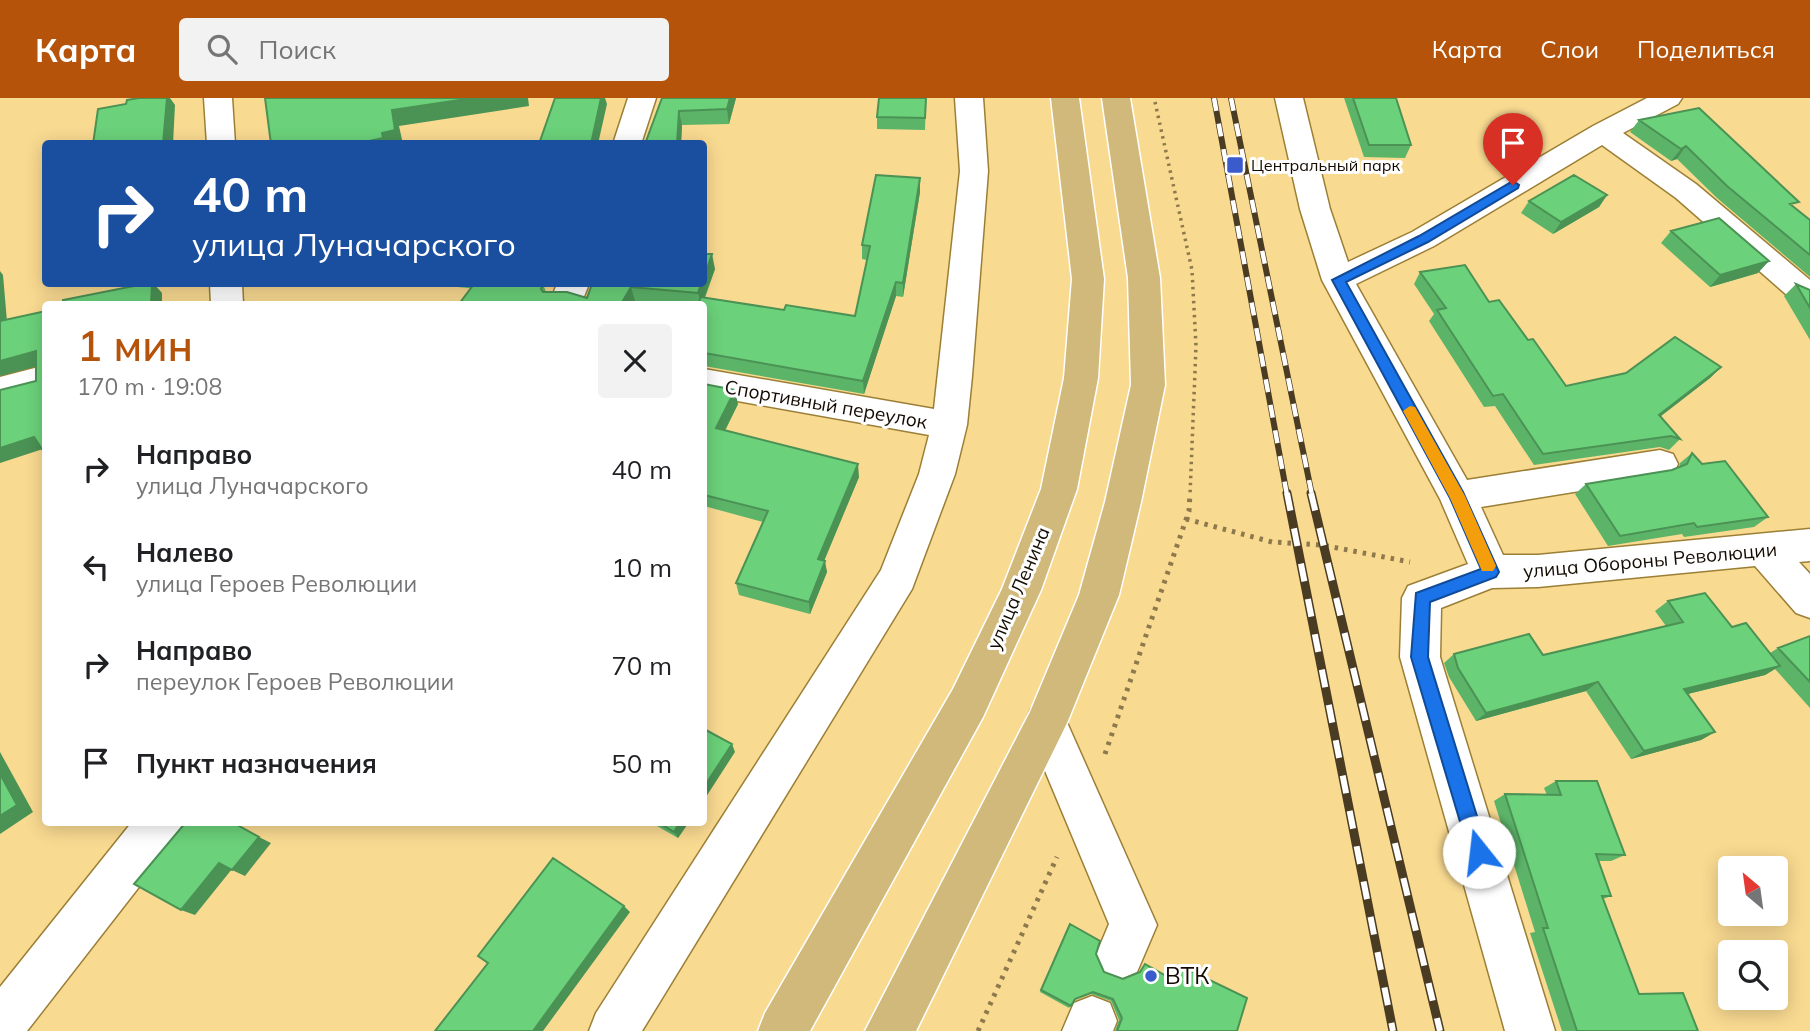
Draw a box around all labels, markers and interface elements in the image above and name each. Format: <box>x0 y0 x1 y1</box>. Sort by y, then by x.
search box <box>179 18 669 81</box>
text: Карта <box>35 29 137 70</box>
icon: search <box>203 30 241 68</box>
text: Поиск <box>259 33 336 66</box>
text: Карта <box>1432 34 1502 64</box>
text: Слои <box>1540 34 1599 64</box>
text: Поделиться <box>1637 34 1775 64</box>
pin <box>1483 113 1543 185</box>
icon: arrive <box>1494 124 1532 162</box>
marker: Центральный парк <box>1225 155 1245 175</box>
place label: Центральный парк <box>1251 155 1400 175</box>
text: 40 m <box>192 163 308 224</box>
icon: right <box>77 168 168 259</box>
text: улица Луначарского <box>192 224 516 264</box>
text: 1 мин <box>77 319 193 372</box>
button: close <box>598 324 672 398</box>
text: 170 m · 19:08 <box>77 372 222 401</box>
street label: Спортивный переулок <box>723 374 930 434</box>
text: Направо <box>136 438 252 471</box>
icon: right <box>77 450 115 488</box>
text: 40 m <box>611 453 672 486</box>
text: улица Луначарского <box>136 471 369 500</box>
street label: улица Ленина <box>981 523 1055 653</box>
text: Налево <box>136 536 234 569</box>
street label: улица Обороны Революции <box>1522 537 1778 583</box>
icon: left <box>77 548 115 586</box>
text: 10 m <box>611 551 672 584</box>
text: улица Героев Революции <box>136 569 417 598</box>
text: Направо <box>136 634 252 667</box>
icon: right <box>77 646 115 684</box>
text: 70 m <box>611 649 672 682</box>
text: переулок Героев Революции <box>136 667 454 696</box>
icon: arrive <box>77 744 115 782</box>
text: Пункт назначения <box>136 747 377 780</box>
text: 50 m <box>611 747 672 780</box>
position arrow <box>1442 815 1516 889</box>
north arrow <box>1718 856 1788 926</box>
map controls <box>1718 856 1788 1010</box>
button: search <box>1718 940 1788 1010</box>
place label: ВТК <box>1165 961 1209 990</box>
marker: ВТК <box>1143 968 1159 984</box>

